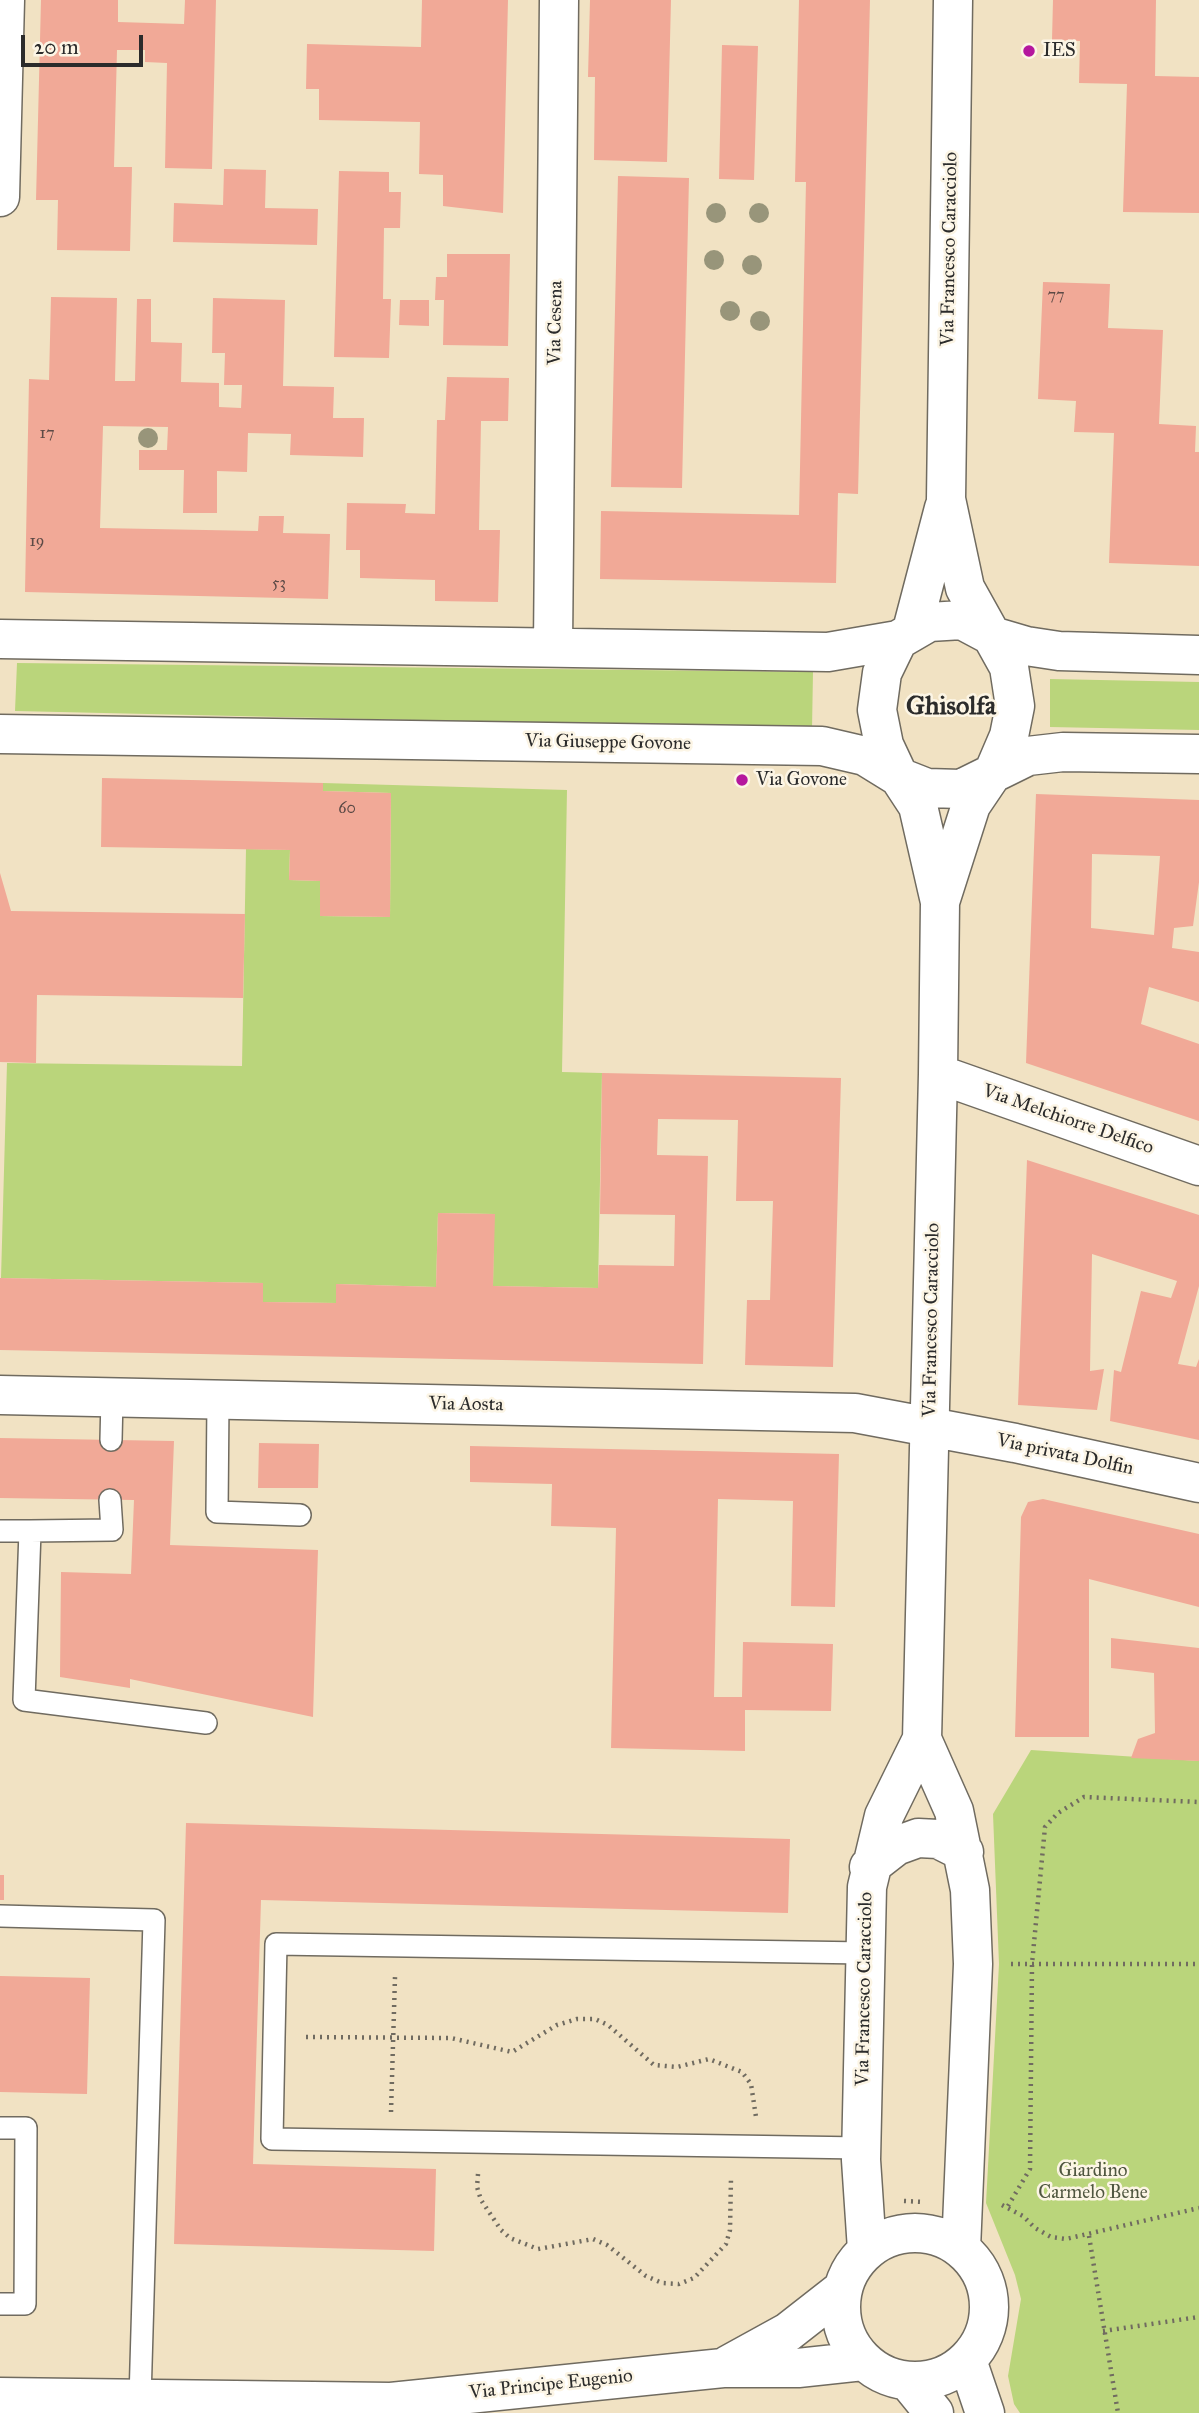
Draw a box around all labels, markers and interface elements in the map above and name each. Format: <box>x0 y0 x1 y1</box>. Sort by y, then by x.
scale bar <box>24 21 147 65</box>
text: 20 m <box>34 34 79 60</box>
place label: IES <box>1043 40 1076 62</box>
marker: IES <box>1021 43 1037 59</box>
street label: Via Francesco Caracciolo <box>937 152 963 346</box>
street label: Via Cesena <box>544 281 568 365</box>
house number: 77 <box>1047 286 1065 306</box>
house number: 17 <box>40 424 54 444</box>
house number: 19 <box>30 532 44 552</box>
house number: 53 <box>272 574 286 594</box>
district label: Ghisolfa <box>906 692 996 724</box>
street label: Via Giuseppe Govone <box>525 730 691 756</box>
place label: Via Govone <box>756 769 847 791</box>
marker: Via Govone <box>734 772 750 788</box>
house number: 60 <box>338 799 356 819</box>
street label: Via Melchiorre Delfico <box>980 1080 1156 1160</box>
street label: Via Francesco Caracciolo <box>919 1223 945 1417</box>
street label: Via Aosta <box>429 1393 503 1417</box>
street label: Via privata Dolfin <box>995 1429 1135 1481</box>
street label: Via Francesco Caracciolo <box>852 1892 878 2086</box>
park label: Giardino Carmelo Bene <box>1038 2160 1148 2204</box>
street label: Via Principe Eugenio <box>468 2365 634 2405</box>

